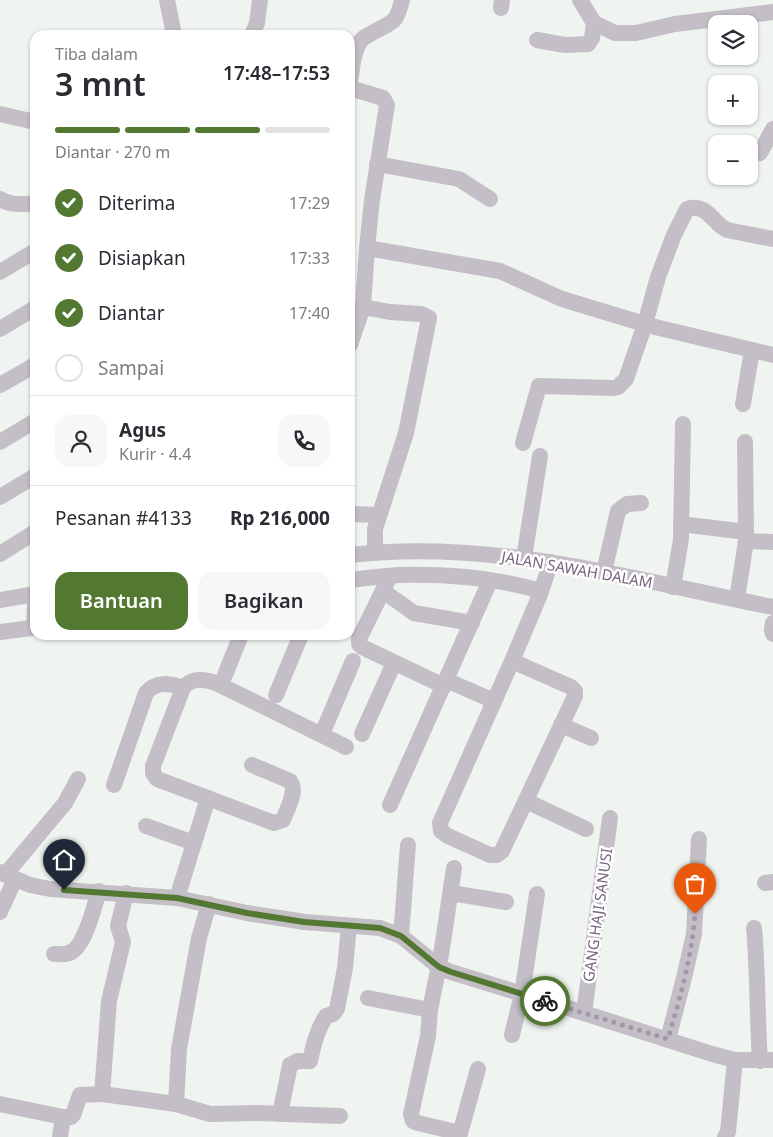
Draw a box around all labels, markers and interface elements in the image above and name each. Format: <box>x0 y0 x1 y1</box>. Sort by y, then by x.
map controls <box>708 15 758 185</box>
button: layers <box>708 15 758 65</box>
text: Tiba dalam <box>55 43 138 65</box>
text: 17:48–17:53 <box>223 60 330 86</box>
text: 3 mnt <box>55 62 146 105</box>
button: + <box>708 75 758 125</box>
button: − <box>708 135 758 185</box>
text: Diantar · 270 m <box>55 141 170 163</box>
icon: check <box>55 189 83 217</box>
text: Diterima <box>98 190 176 216</box>
text: 17:29 <box>289 192 330 214</box>
icon: check <box>55 244 83 272</box>
text: Disiapkan <box>98 245 186 271</box>
text: 17:33 <box>289 247 330 269</box>
icon: check <box>55 299 83 327</box>
text: Diantar <box>98 300 165 326</box>
text: 17:40 <box>289 302 330 324</box>
text: Sampai <box>98 355 164 381</box>
button: person <box>55 415 107 467</box>
button: phone <box>278 415 330 467</box>
text: Agus <box>119 417 166 443</box>
text: Kurir · 4.4 <box>119 443 191 465</box>
text: Pesanan #4133 <box>55 505 192 531</box>
text: Rp 216,000 <box>230 505 330 531</box>
street label: JALAN SAWAH DALAM <box>498 546 654 592</box>
button: Bantuan <box>55 572 188 630</box>
button: Bagikan <box>198 572 330 630</box>
pin <box>43 839 85 890</box>
icon: home <box>50 846 78 874</box>
street label: GANG HAJI SANUSI <box>578 847 616 983</box>
pin <box>674 863 716 914</box>
icon: bag <box>681 870 709 898</box>
courier <box>520 976 570 1026</box>
icon: bike <box>531 987 559 1015</box>

